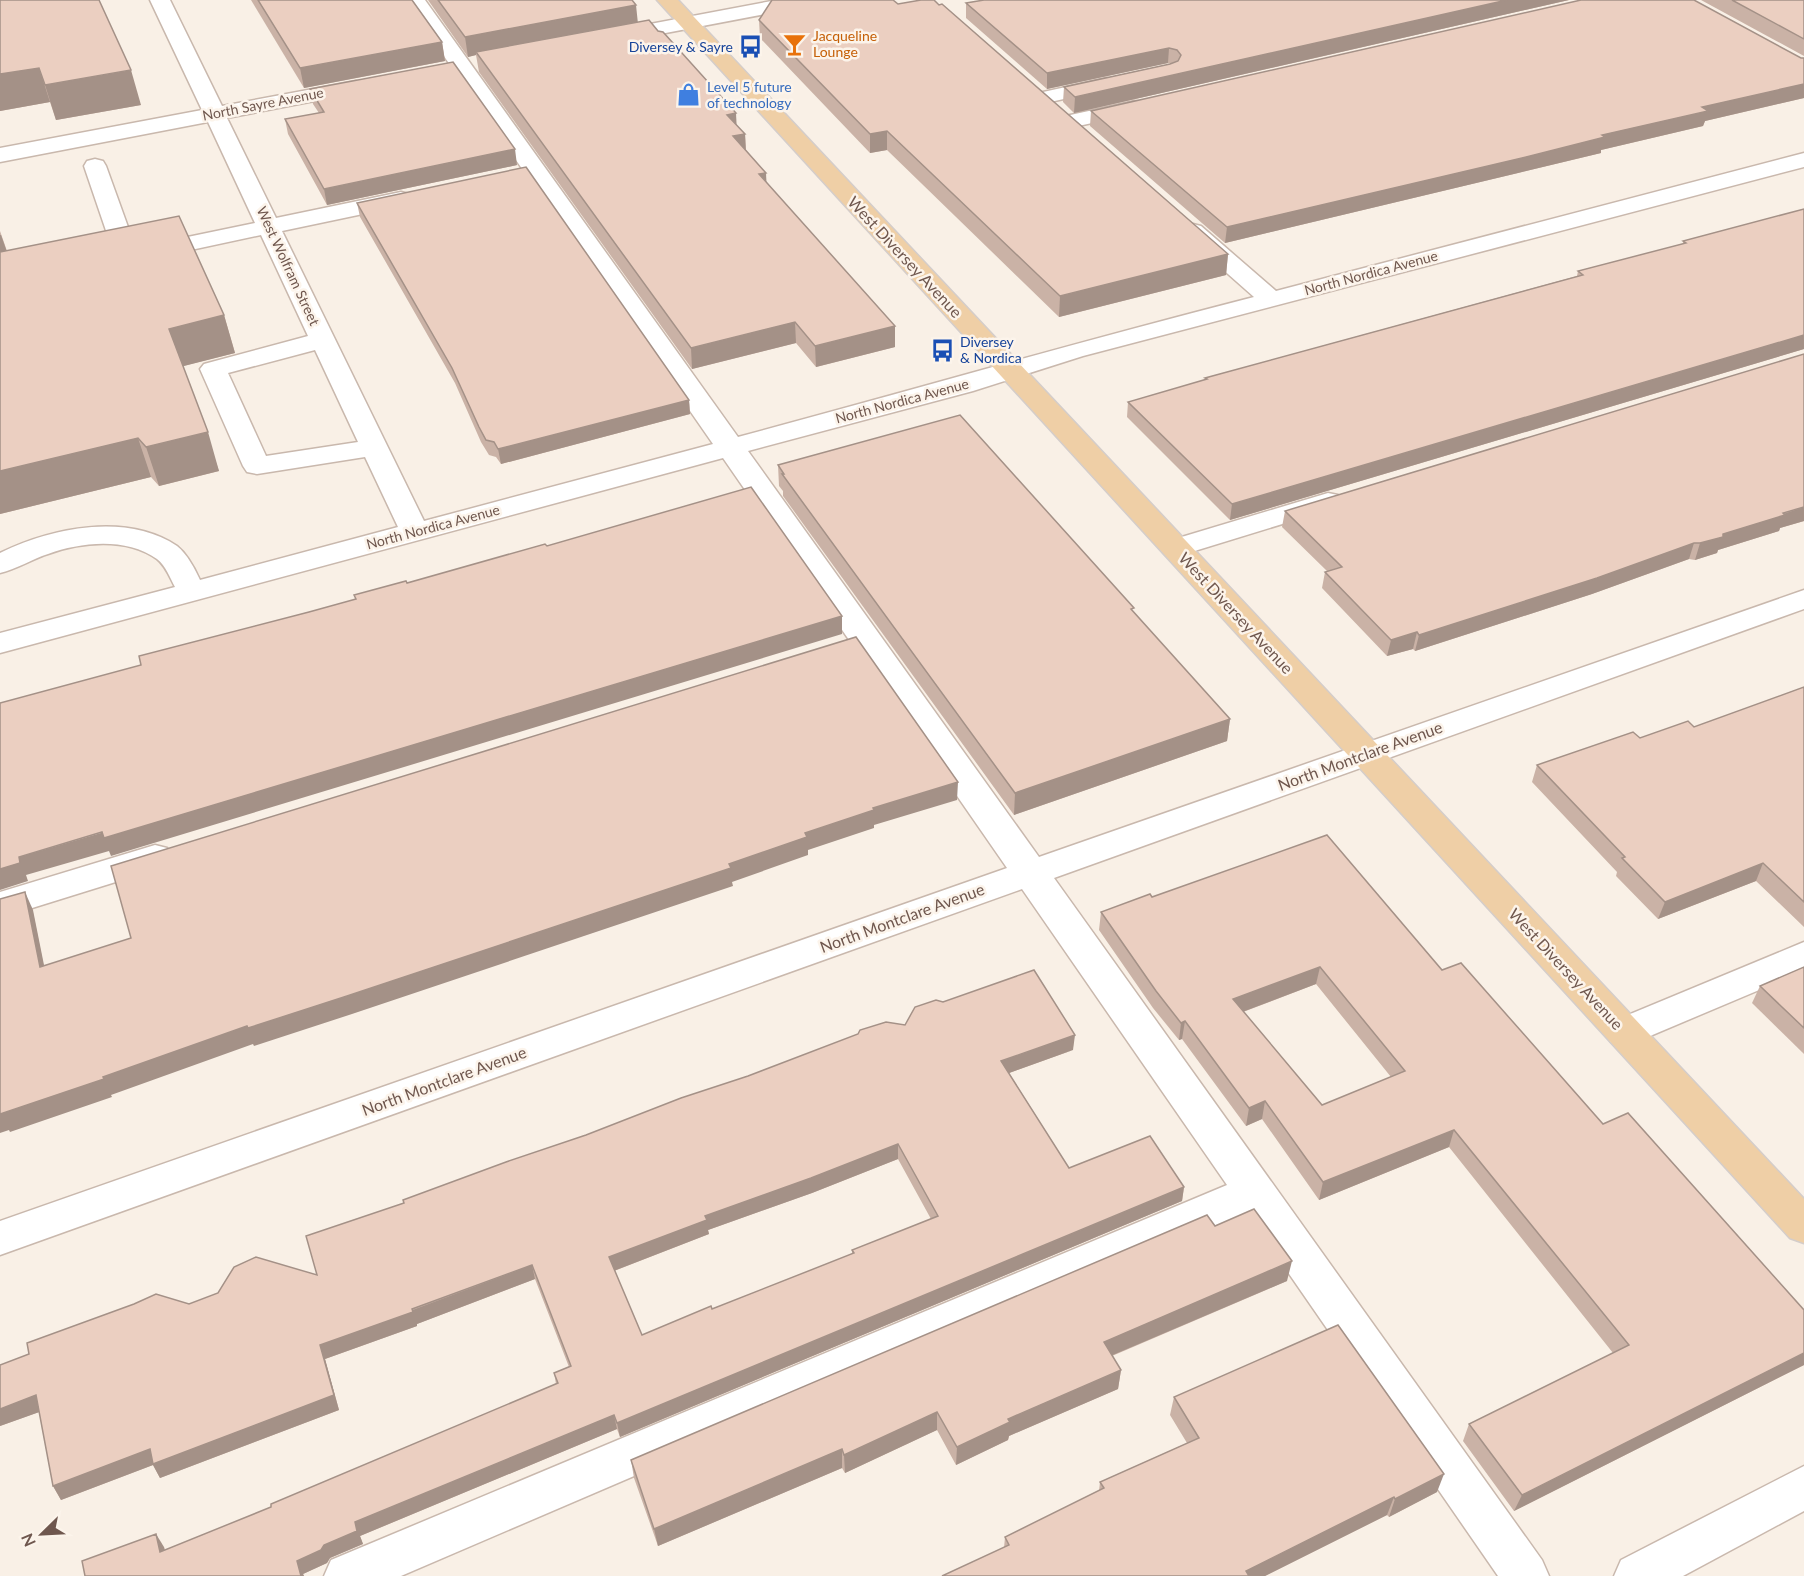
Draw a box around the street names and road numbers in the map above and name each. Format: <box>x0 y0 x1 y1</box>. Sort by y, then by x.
street label: North Sayre Avenue <box>201 83 325 124</box>
street label: West Diversey Avenue <box>844 192 966 321</box>
street label: West Wolfram Street <box>253 204 323 328</box>
street label: North Nordica Avenue <box>1302 247 1439 299</box>
street label: North Nordica Avenue <box>833 375 970 427</box>
street label: North Nordica Avenue <box>364 501 501 553</box>
street label: West Diversey Avenue <box>1175 548 1297 677</box>
street label: North Montclare Avenue <box>1275 717 1445 794</box>
street label: North Montclare Avenue <box>817 879 987 956</box>
street label: West Diversey Avenue <box>1505 904 1627 1033</box>
street label: North Montclare Avenue <box>359 1042 529 1119</box>

